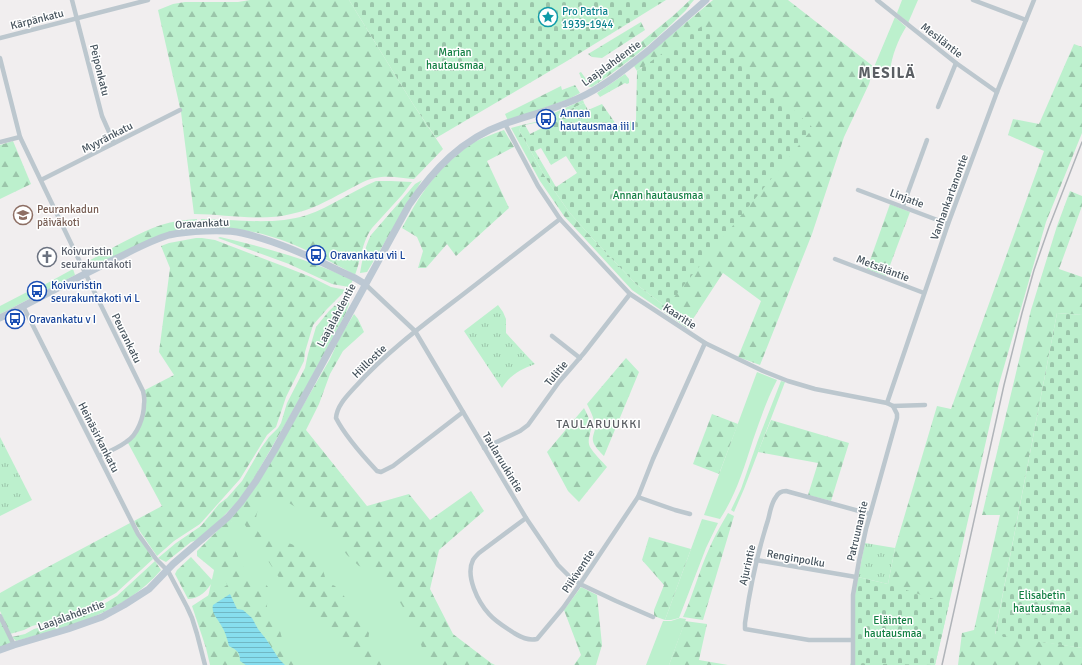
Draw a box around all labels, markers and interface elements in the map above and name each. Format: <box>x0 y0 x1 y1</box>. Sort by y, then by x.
place label: Pro Patria 1939-1944 <box>562 5 613 31</box>
place icon: Pro Patria 1939-1944 <box>537 6 559 28</box>
street label: Kärpänkatu <box>9 7 65 32</box>
street label: Mesiläntie <box>918 20 965 61</box>
street label: Laajalahdentie <box>579 38 643 89</box>
street label: Peiponkatu <box>87 43 112 97</box>
park label: Marian hautausmaa <box>426 46 484 72</box>
district label: MESILÄ <box>858 64 916 82</box>
place label: Annan hautausmaa iii I <box>560 107 635 133</box>
bus stop icon: Annan hautausmaa iii I <box>535 108 557 130</box>
street label: Myyränkatu <box>79 119 135 156</box>
street label: Vanhankartanontie <box>928 153 971 242</box>
street label: Linjatie <box>888 186 926 211</box>
park label: Annan hautausmaa <box>613 189 704 202</box>
place label: Peurankadun päiväkoti <box>37 203 99 229</box>
school or university icon: Peurankadun päiväkoti <box>12 204 34 226</box>
street label: Oravankatu <box>175 216 229 231</box>
bus stop icon: Oravankatu vii L <box>305 244 327 266</box>
place label: Koivuristin seurakuntakoti <box>61 245 132 271</box>
church icon: Koivuristin seurakuntakoti <box>36 246 58 268</box>
place label: Oravankatu vii L <box>330 249 406 262</box>
street label: Metsäläntie <box>854 252 911 285</box>
place label: Koivuristin seurakuntakoti vi L <box>51 279 140 305</box>
bus stop icon: Koivuristin seurakuntakoti vi L <box>26 280 48 302</box>
street label: Laajalahdentie <box>314 281 359 349</box>
street label: Kaaritie <box>661 301 699 332</box>
bus stop icon: Oravankatu v I <box>4 308 26 330</box>
street label: Peurankatu <box>109 311 144 365</box>
place label: Oravankatu v I <box>29 313 96 326</box>
street label: Hiillostie <box>350 342 389 381</box>
street label: Tulitie <box>542 358 571 389</box>
street label: Heinäsirkankatu <box>75 400 122 475</box>
district label: TAULARUUKKI <box>556 417 642 432</box>
street label: Taularuukintie <box>479 430 526 495</box>
street label: Patruunantie <box>844 500 871 562</box>
street label: Ajurintie <box>736 543 758 587</box>
street label: Piikiventie <box>559 547 598 595</box>
street label: Renginpolku <box>766 547 826 570</box>
park label: Elisabetin hautausmaa <box>1013 589 1071 615</box>
street label: Laajalahdentie <box>36 597 106 634</box>
park label: Eläinten hautausmaa <box>864 614 922 640</box>

